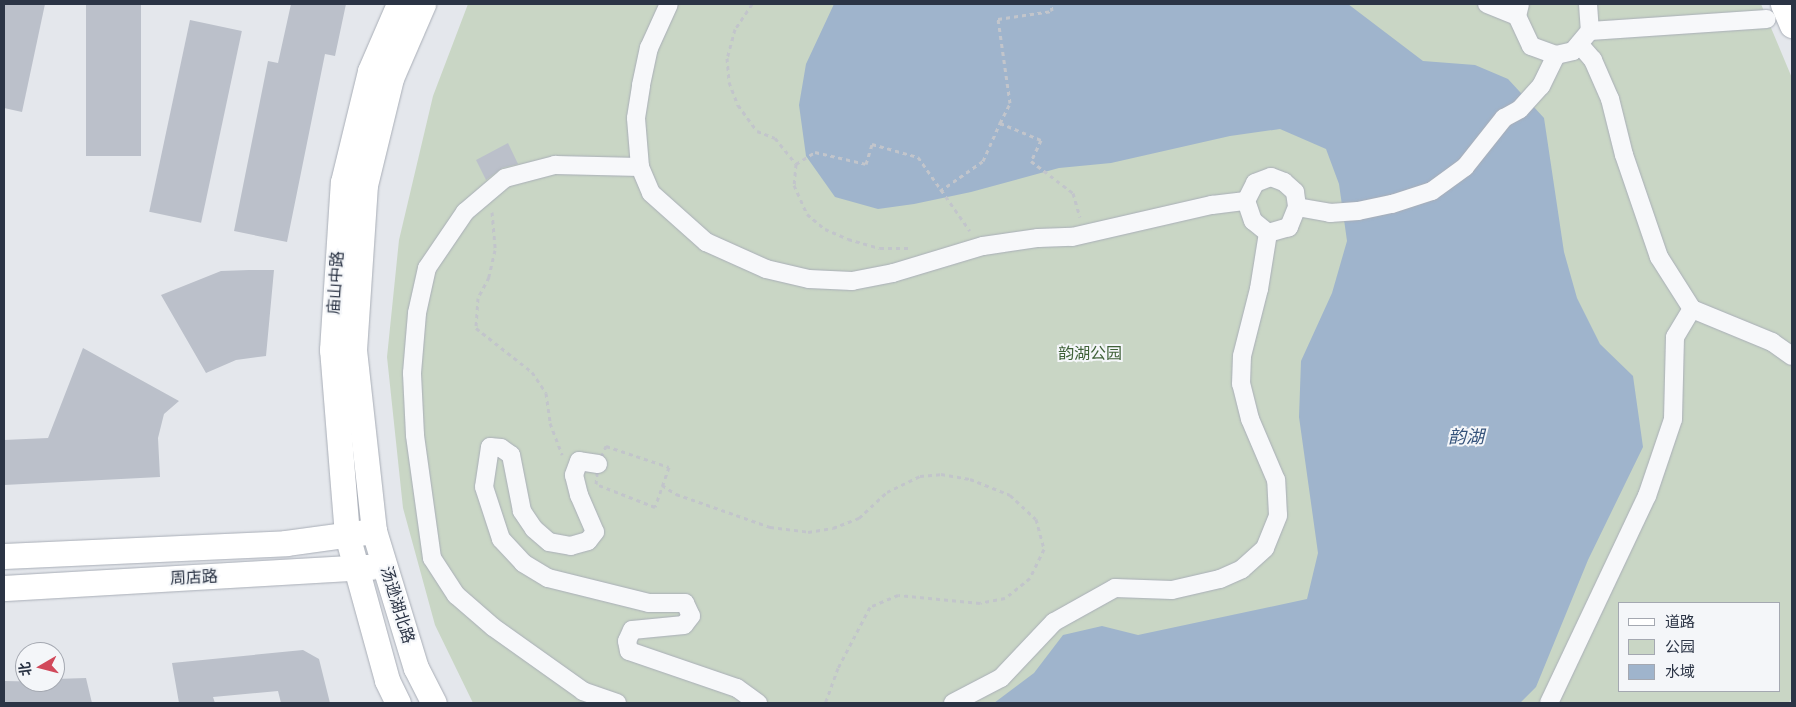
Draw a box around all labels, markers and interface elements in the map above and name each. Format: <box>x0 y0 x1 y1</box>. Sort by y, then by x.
street label: 庙山中路 <box>324 250 348 316</box>
park label: 韵湖公园 <box>1058 344 1122 364</box>
water label: 韵湖 <box>1448 427 1484 449</box>
street label: 汤逊湖北路 <box>376 564 418 646</box>
street label: 周店路 <box>170 567 218 589</box>
legend <box>1618 602 1781 692</box>
text: 道路 <box>1665 612 1695 633</box>
text: 公园 <box>1665 637 1695 658</box>
north arrow <box>15 642 65 692</box>
text: 北 <box>15 661 37 677</box>
text: 水域 <box>1665 662 1695 683</box>

